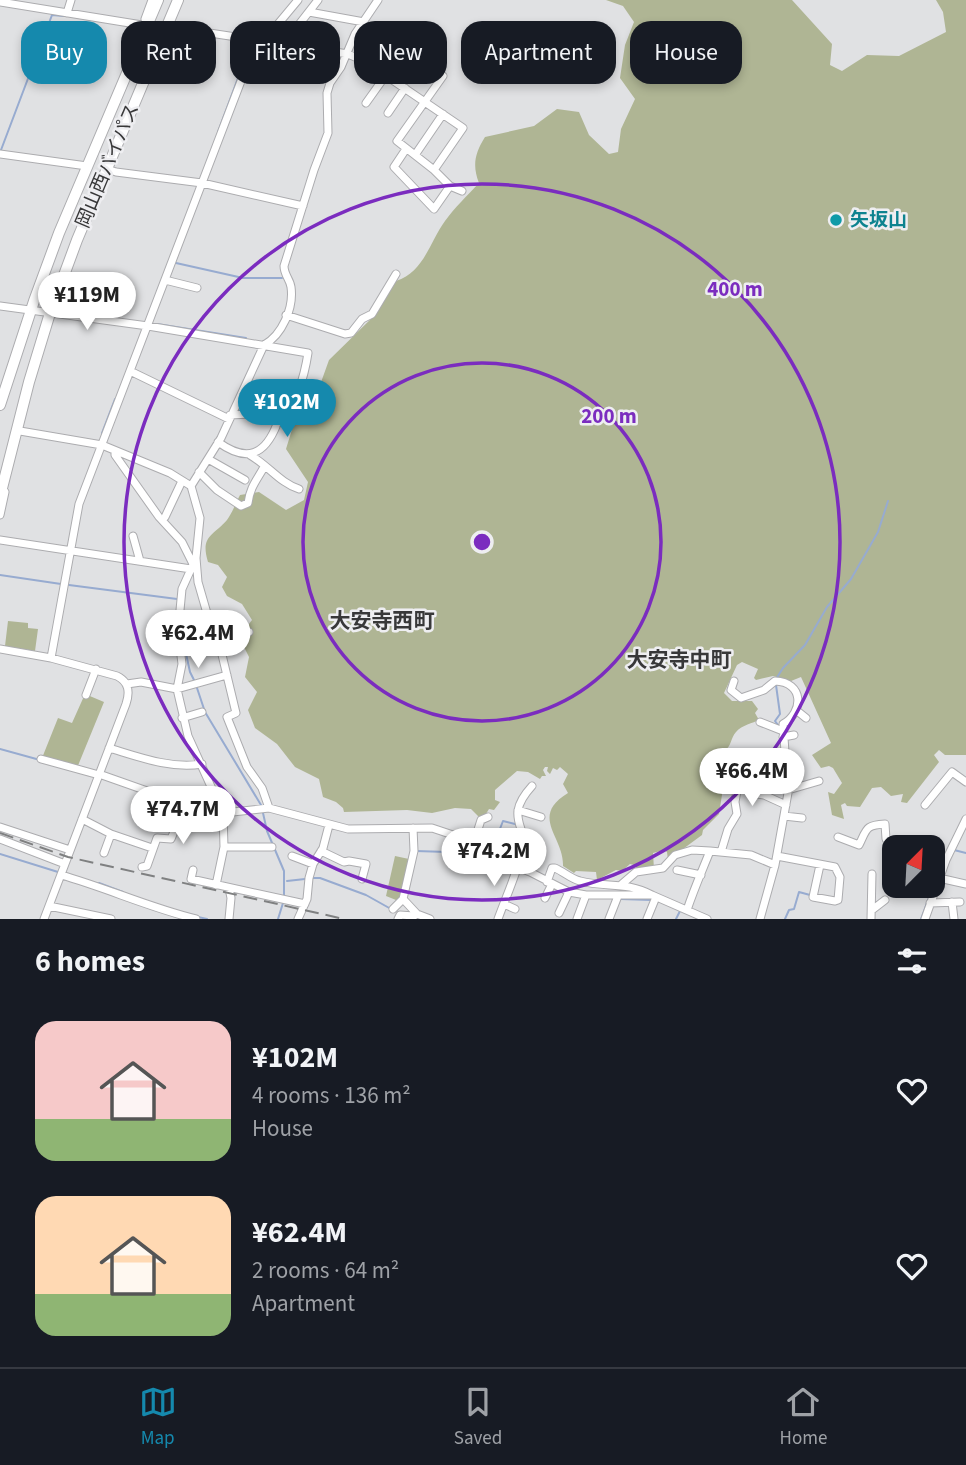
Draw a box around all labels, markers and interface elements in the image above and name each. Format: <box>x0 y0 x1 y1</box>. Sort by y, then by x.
chip: Buy <box>21 21 107 84</box>
chip: Rent <box>121 21 216 84</box>
chip: Filters <box>230 21 340 84</box>
chip: New <box>354 21 447 84</box>
chip: Apartment <box>461 21 616 84</box>
chip: House <box>630 21 742 84</box>
street label: 岡山西バイパス <box>70 100 146 232</box>
place label: 矢坂山 <box>850 207 907 234</box>
marker: 矢坂山 <box>828 212 844 228</box>
pin: ¥119M <box>38 272 136 332</box>
text: 400 m <box>707 274 763 304</box>
text: ¥119M <box>54 278 120 311</box>
pin: ¥102M <box>238 380 336 439</box>
text: ¥102M <box>254 385 320 418</box>
text: 200 m <box>581 401 637 431</box>
centre of rings <box>470 530 494 554</box>
district label: 大安寺西町 <box>330 606 435 636</box>
pin: ¥62.4M <box>141 610 255 670</box>
text: ¥62.4M <box>161 616 235 649</box>
district label: 大安寺中町 <box>627 645 732 675</box>
pin: ¥66.4M <box>695 748 809 808</box>
text: ¥66.4M <box>715 754 789 787</box>
pin: ¥74.7M <box>126 786 240 846</box>
text: ¥74.7M <box>146 792 220 825</box>
pin: ¥74.2M <box>437 828 551 888</box>
text: ¥74.2M <box>457 834 531 867</box>
north arrow <box>882 835 945 898</box>
map controls <box>882 835 945 898</box>
text: 6 homes <box>35 940 145 983</box>
icon: filters <box>893 942 931 980</box>
text: ¥102M <box>252 1036 338 1079</box>
icon: home <box>91 1049 175 1133</box>
icon: heart <box>893 1072 931 1110</box>
text: 4 rooms · 136 m² <box>252 1079 411 1112</box>
text: House <box>252 1112 313 1145</box>
text: ¥62.4M <box>252 1211 347 1254</box>
icon: home <box>91 1224 175 1308</box>
icon: heart <box>893 1247 931 1285</box>
text: 2 rooms · 64 m² <box>252 1254 399 1287</box>
text: Apartment <box>252 1287 355 1320</box>
tab: Map <box>139 1383 177 1452</box>
tab: Saved <box>454 1383 502 1452</box>
tab: Home <box>780 1383 827 1452</box>

